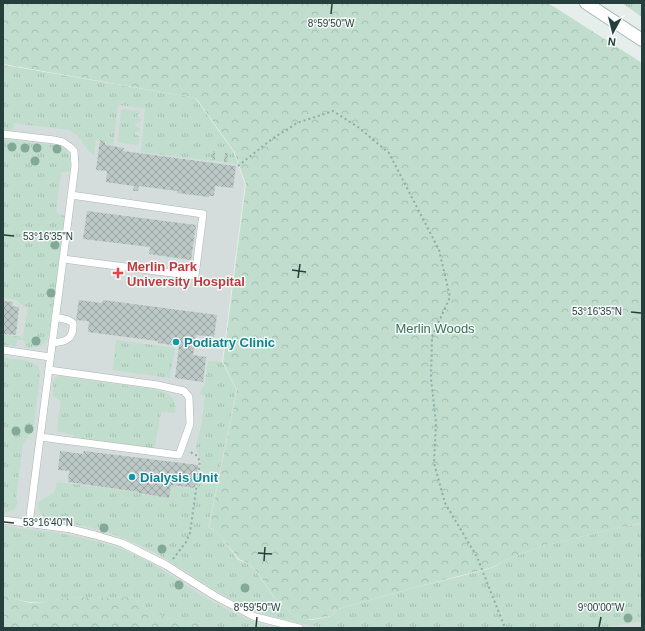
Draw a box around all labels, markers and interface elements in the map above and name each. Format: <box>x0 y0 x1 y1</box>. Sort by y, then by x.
north arrow <box>593 12 633 52</box>
text: 8°59'50"W <box>308 18 355 29</box>
text: N <box>607 35 616 48</box>
text: 53°16'35"N <box>23 231 73 242</box>
place label: Merlin Park University Hospital <box>127 259 245 289</box>
marker: Merlin Park University Hospital <box>112 267 124 279</box>
text: 53°16'35"N <box>572 306 622 317</box>
park label: Merlin Woods <box>395 321 475 336</box>
place label: Podiatry Clinic <box>184 335 275 350</box>
marker: Podiatry Clinic <box>171 337 181 347</box>
place label: Dialysis Unit <box>140 470 219 485</box>
marker: Dialysis Unit <box>127 472 137 482</box>
text: 53°16'40"N <box>23 517 73 528</box>
text: 8°59'50"W <box>234 602 281 613</box>
text: 9°00'00"W <box>578 602 625 613</box>

